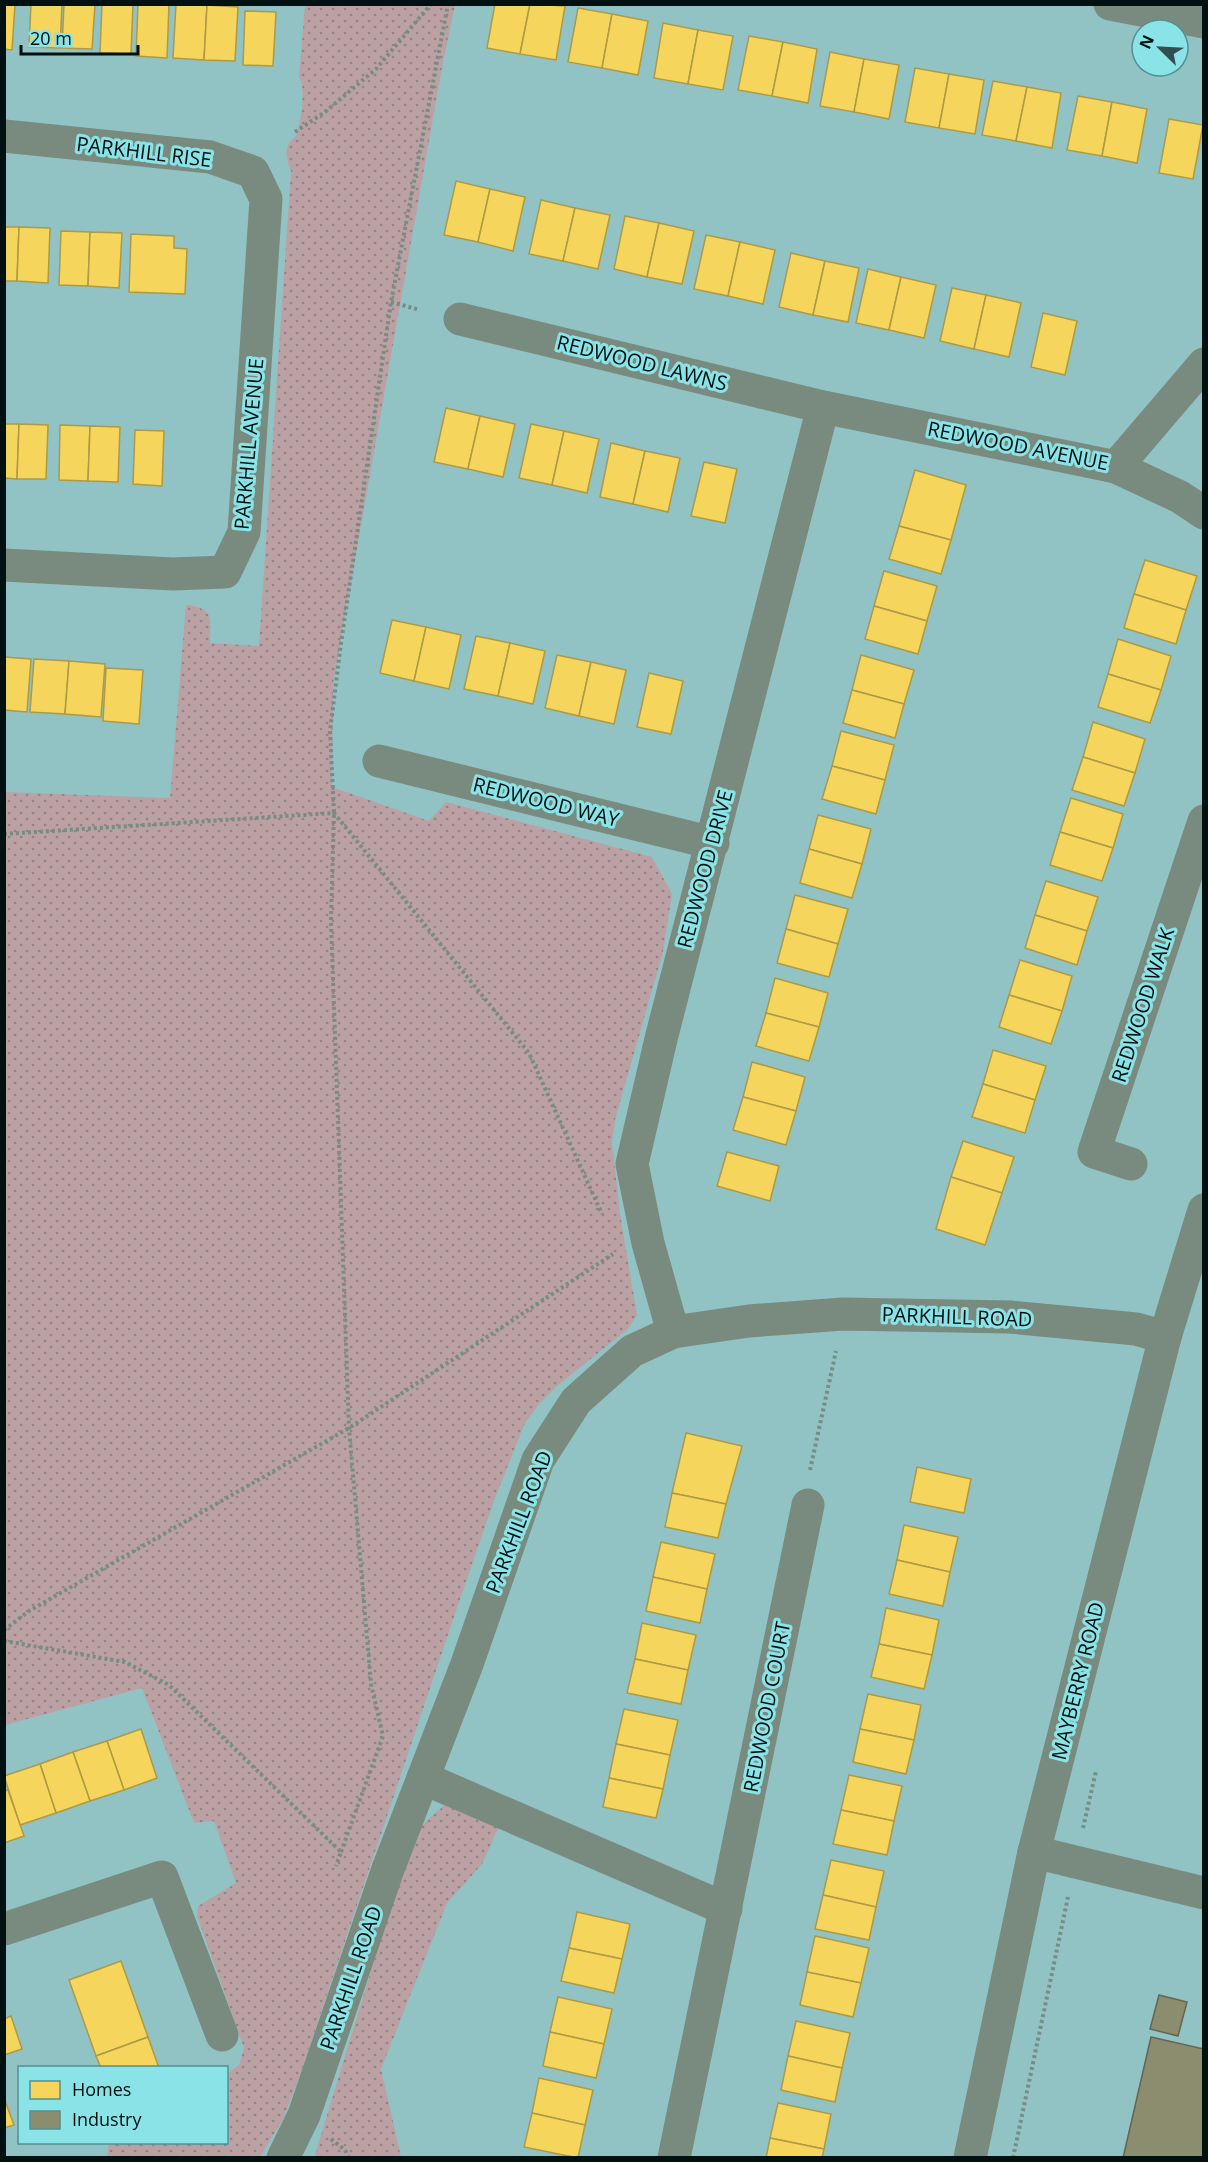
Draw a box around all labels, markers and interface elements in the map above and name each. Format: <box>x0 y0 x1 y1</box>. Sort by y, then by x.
scale bar <box>21 18 138 56</box>
north arrow <box>1130 18 1190 78</box>
text: 20 m <box>30 26 72 50</box>
text: N <box>1134 31 1159 52</box>
street label: PARKHILL RISE <box>75 130 213 173</box>
street label: REDWOOD LAWNS <box>554 328 730 397</box>
street label: PARKHILL AVENUE <box>228 357 269 531</box>
street label: REDWOOD AVENUE <box>925 415 1111 476</box>
street label: REDWOOD WAY <box>470 770 623 833</box>
street label: REDWOOD DRIVE <box>670 787 739 951</box>
street label: REDWOOD WALK <box>1105 923 1180 1086</box>
street label: PARKHILL ROAD <box>881 1300 1033 1333</box>
street label: PARKHILL ROAD <box>479 1447 558 1597</box>
street label: MAYBERRY ROAD <box>1045 1599 1110 1763</box>
street label: REDWOOD COURT <box>737 1619 796 1795</box>
street label: PARKHILL ROAD <box>313 1902 388 2053</box>
legend <box>18 2066 228 2144</box>
text: Homes <box>72 2077 131 2101</box>
text: Industry <box>72 2107 142 2131</box>

